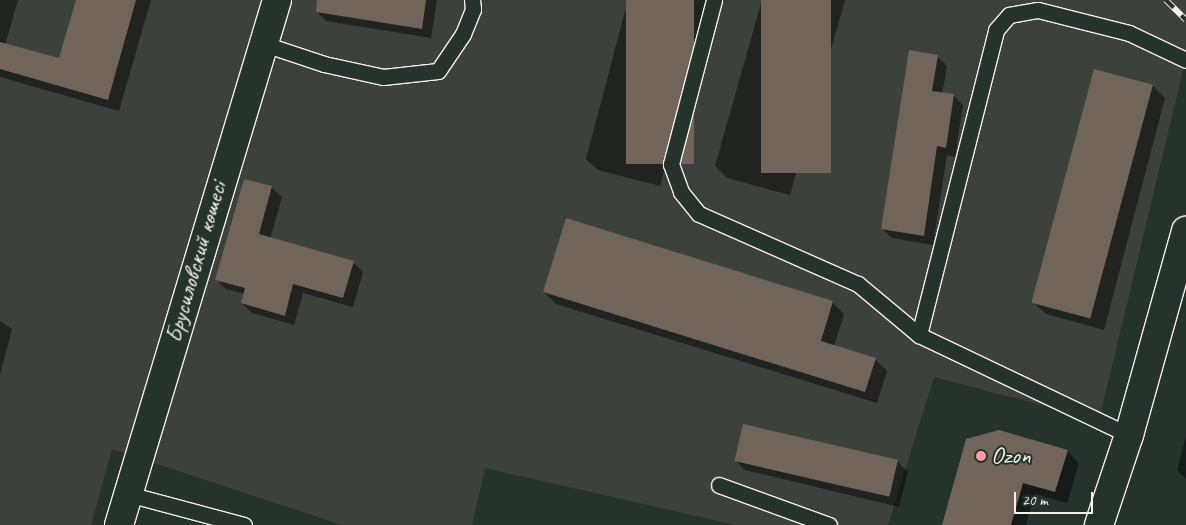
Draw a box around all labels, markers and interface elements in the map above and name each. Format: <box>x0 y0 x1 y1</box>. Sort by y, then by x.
street label: Брусиловский көшесі <box>159 178 233 346</box>
place label: Ozon <box>991 442 1030 470</box>
marker: Ozon <box>975 450 987 462</box>
scale bar <box>1016 482 1095 514</box>
text: 20 m <box>1022 491 1048 510</box>

